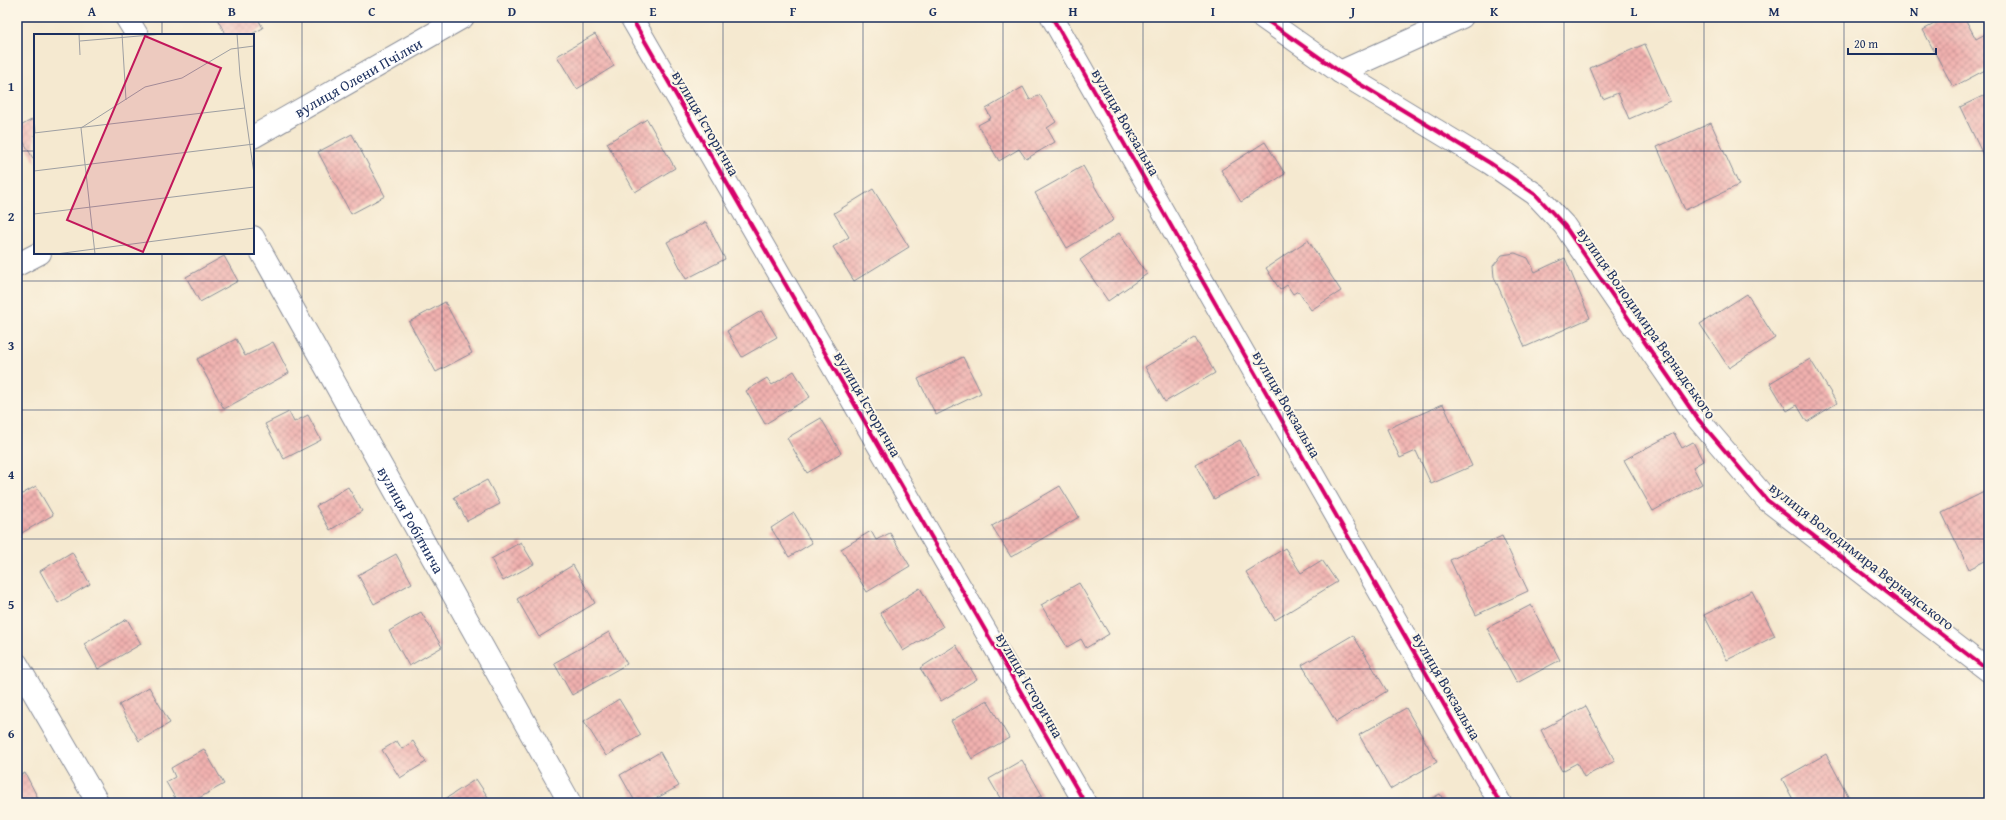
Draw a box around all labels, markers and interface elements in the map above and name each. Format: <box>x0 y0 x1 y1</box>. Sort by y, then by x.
text: A <box>88 2 97 21</box>
text: B <box>228 2 236 21</box>
text: C <box>368 2 376 21</box>
text: D <box>508 2 516 21</box>
text: E <box>650 2 657 21</box>
text: F <box>790 2 797 21</box>
text: G <box>929 2 937 21</box>
text: H <box>1068 2 1078 21</box>
text: I <box>1211 2 1215 21</box>
text: J <box>1349 2 1356 21</box>
text: K <box>1490 2 1499 21</box>
text: L <box>1631 2 1638 21</box>
text: M <box>1768 2 1780 21</box>
text: N <box>1910 2 1919 21</box>
scale bar <box>1848 30 1936 56</box>
street label: вулиця Олени Пчілки <box>290 32 426 122</box>
inset map <box>34 34 254 254</box>
text: 20 m <box>1854 35 1878 52</box>
street label: вулиця Вокзальна <box>1087 65 1166 180</box>
street label: вулиця Історична <box>667 66 745 180</box>
text: 1 <box>8 77 14 96</box>
text: 2 <box>8 207 15 226</box>
street label: вулиця Володимира Вернадського <box>1573 223 1722 423</box>
text: 3 <box>8 336 14 355</box>
street label: вулиця Історична <box>829 347 907 461</box>
street label: вулиця Вокзальна <box>1248 347 1327 462</box>
street label: вулиця Робітнича <box>373 462 450 578</box>
text: 4 <box>8 465 15 484</box>
street label: вулиця Володимира Вернадського <box>1765 477 1959 635</box>
text: 5 <box>8 595 15 614</box>
street label: вулиця Історична <box>991 628 1069 742</box>
street label: вулиця Вокзальна <box>1408 629 1487 744</box>
text: 6 <box>8 724 15 743</box>

